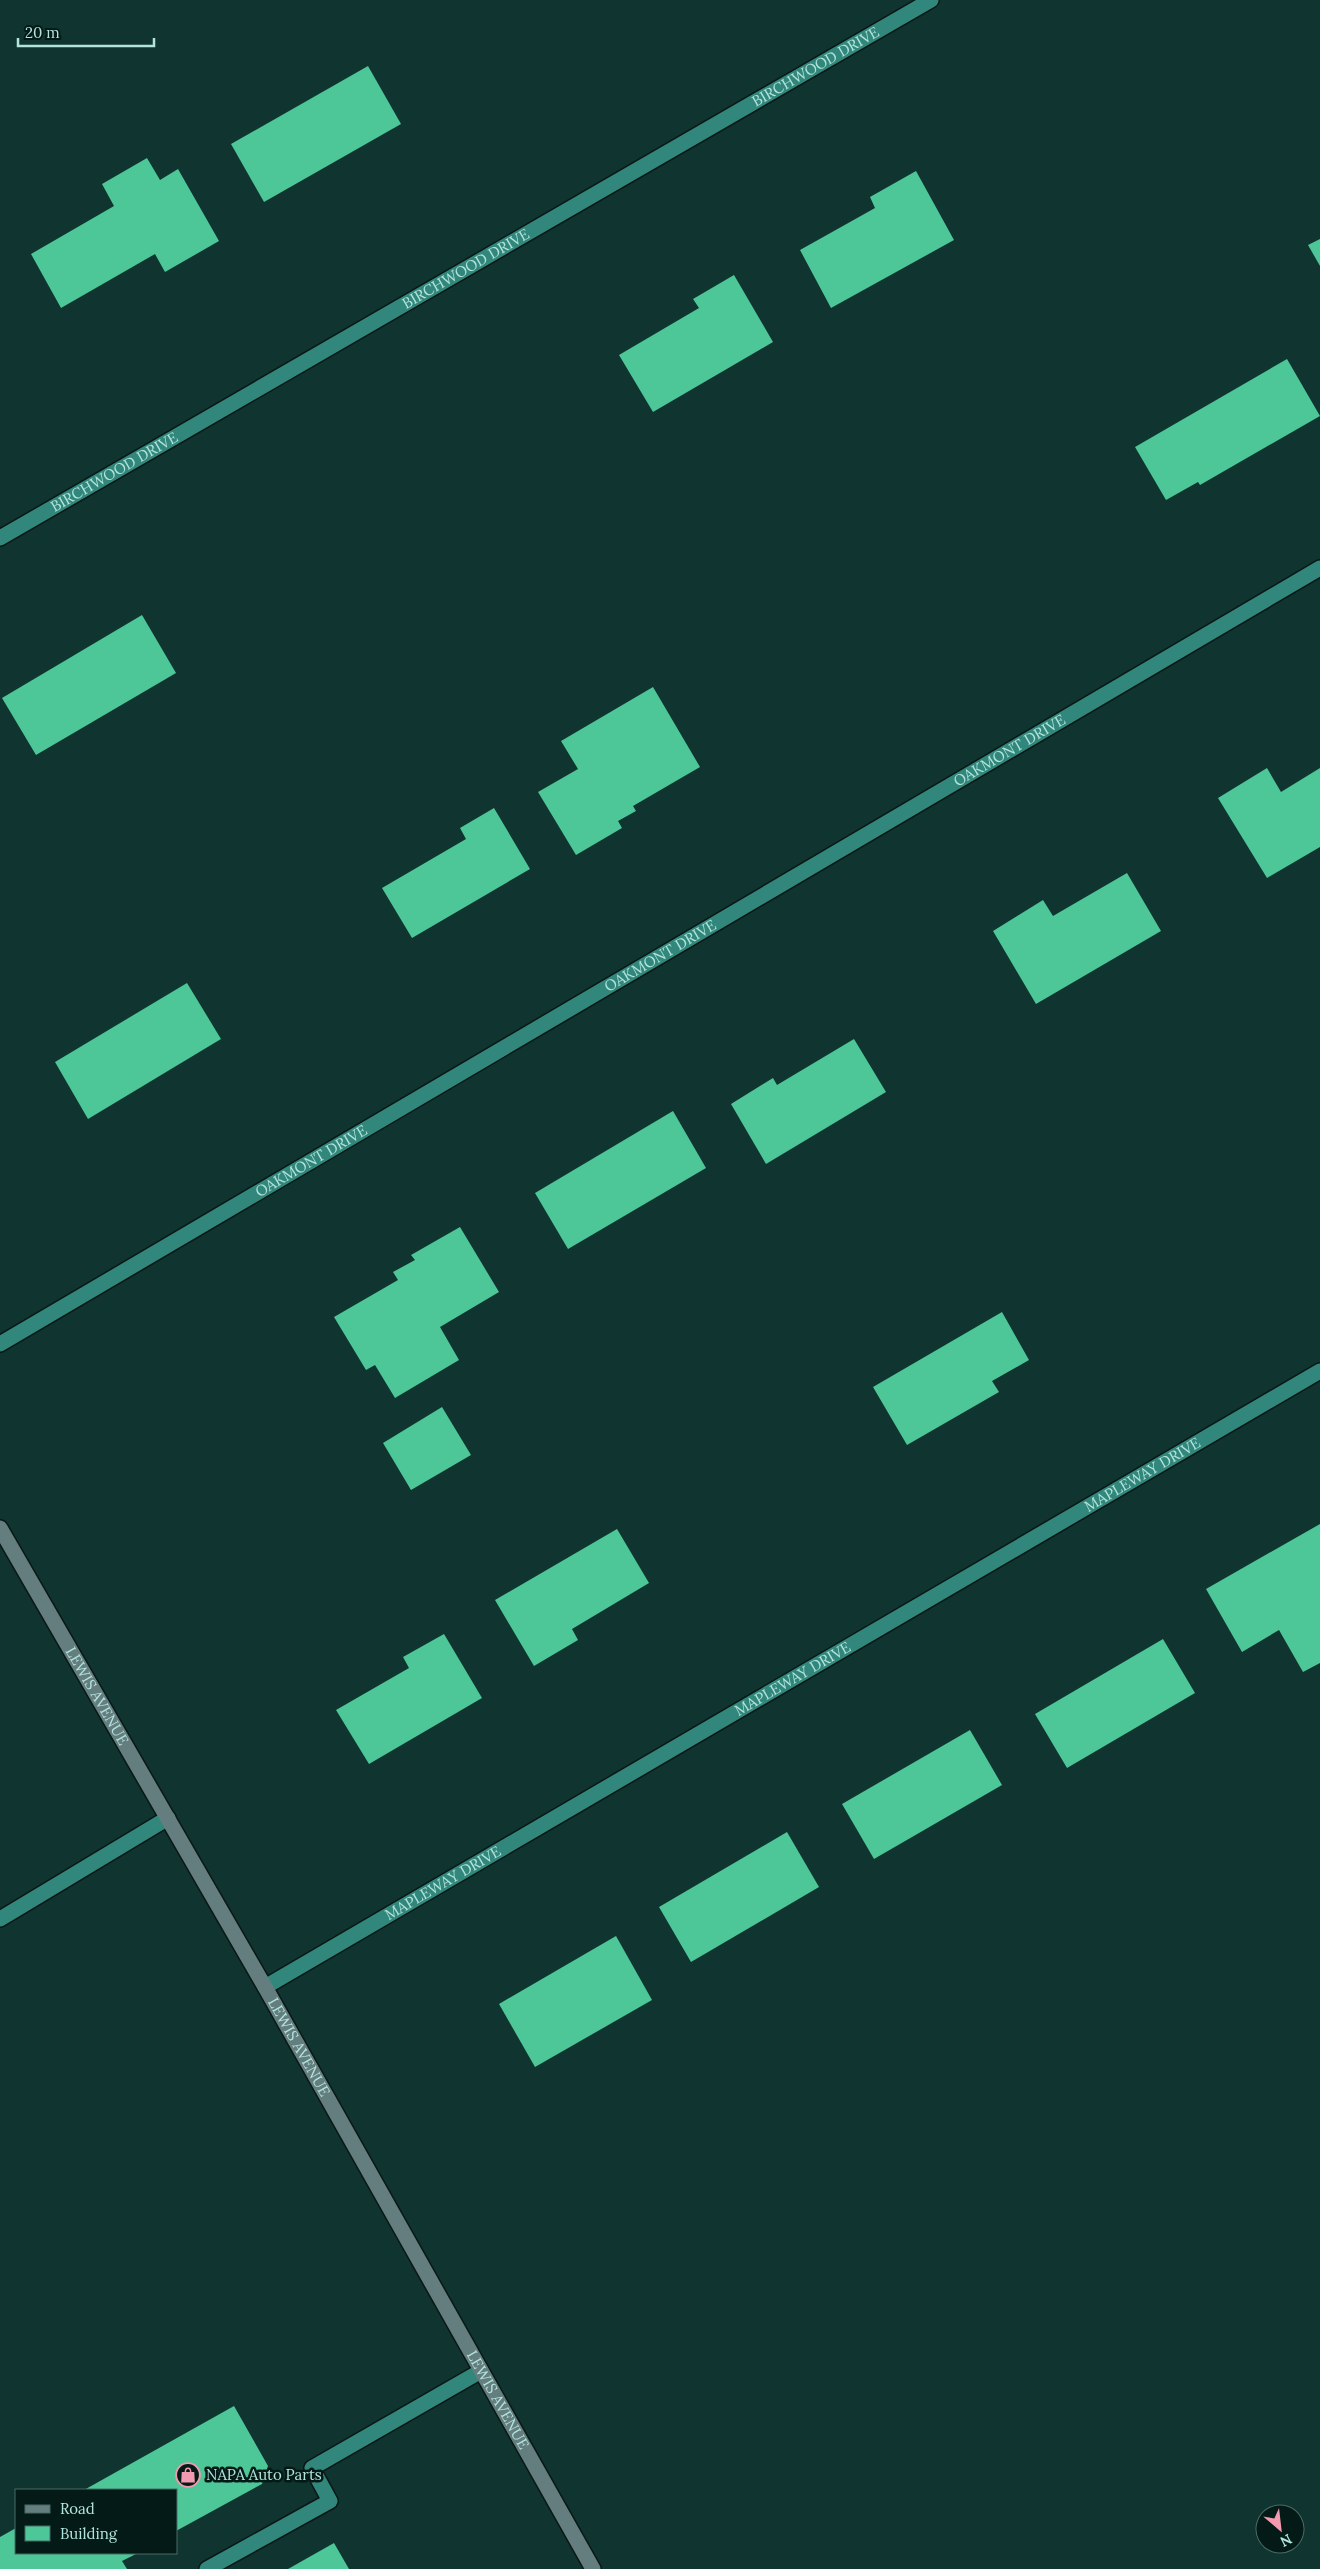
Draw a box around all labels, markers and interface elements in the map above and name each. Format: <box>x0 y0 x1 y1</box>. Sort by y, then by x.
scale bar <box>18 15 154 47</box>
street label: BIRCHWOOD DRIVE <box>748 22 882 111</box>
text: 20 m <box>25 23 60 42</box>
street label: BIRCHWOOD DRIVE <box>398 224 533 313</box>
street label: BIRCHWOOD DRIVE <box>47 427 181 516</box>
street label: OAKMONT DRIVE <box>950 710 1069 790</box>
street label: OAKMONT DRIVE <box>601 915 719 996</box>
street label: OAKMONT DRIVE <box>252 1120 370 1201</box>
street label: MAPLEWAY DRIVE <box>1081 1433 1204 1516</box>
street label: MAPLEWAY DRIVE <box>731 1637 854 1720</box>
street label: LEWIS AVENUE <box>62 1643 133 1748</box>
street label: MAPLEWAY DRIVE <box>381 1841 504 1924</box>
street label: LEWIS AVENUE <box>264 1994 335 2100</box>
street label: LEWIS AVENUE <box>463 2347 534 2452</box>
shop icon: NAPA Auto Parts <box>175 2462 201 2488</box>
place label: NAPA Auto Parts <box>206 2465 322 2484</box>
legend <box>15 2489 178 2554</box>
text: Road <box>60 2499 95 2518</box>
north arrow <box>1255 2504 1305 2554</box>
text: Building <box>60 2524 118 2543</box>
text: N <box>1277 2530 1295 2551</box>

